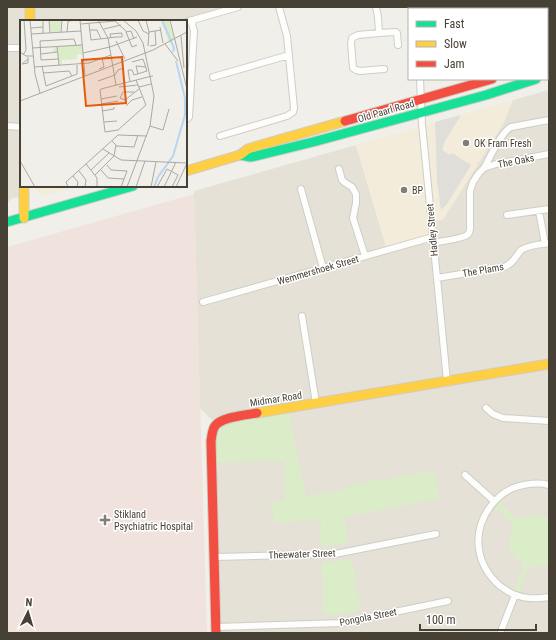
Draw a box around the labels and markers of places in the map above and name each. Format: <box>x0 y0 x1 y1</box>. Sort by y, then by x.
marker: OK Fram Fresh <box>461 138 471 148</box>
place label: OK Fram Fresh <box>474 138 532 149</box>
marker: BP <box>399 185 409 195</box>
place label: BP <box>412 185 423 196</box>
place label: Stikland Psychiatric Hospital <box>114 509 193 532</box>
marker: Stikland Psychiatric Hospital <box>99 514 111 526</box>

